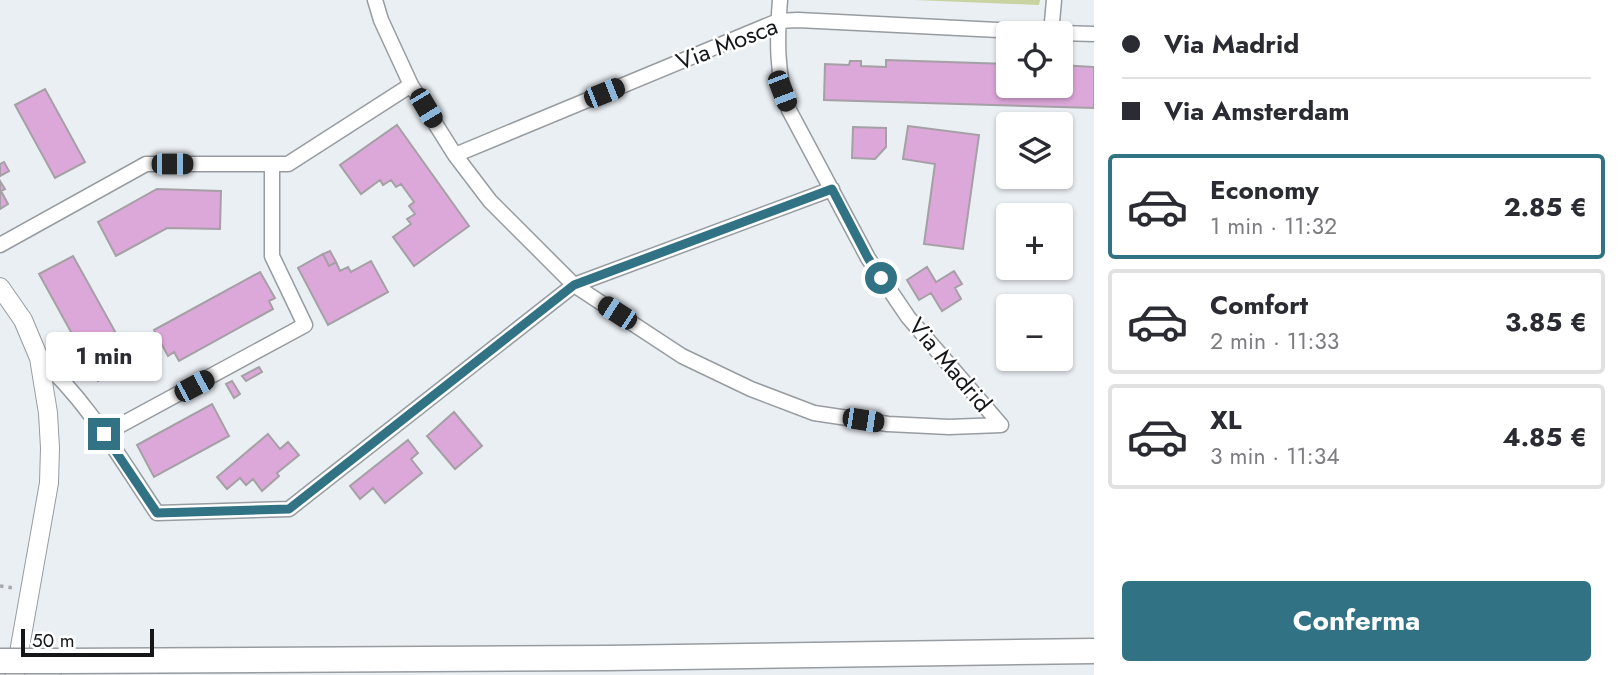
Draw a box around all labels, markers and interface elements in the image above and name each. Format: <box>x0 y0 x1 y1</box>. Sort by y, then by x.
street label: Via Mosca <box>671 8 783 79</box>
map controls <box>996 21 1073 371</box>
button: locate <box>996 21 1073 98</box>
text: Via Madrid <box>1164 25 1299 63</box>
car <box>765 68 800 114</box>
car <box>581 75 628 111</box>
car <box>407 85 446 131</box>
text: Via Amsterdam <box>1164 92 1350 130</box>
button: layers <box>996 112 1073 189</box>
car <box>152 154 194 175</box>
text: Economy <box>1210 171 1319 209</box>
icon: car <box>1126 175 1189 238</box>
text: 2.85 € <box>1504 188 1587 226</box>
button: + <box>996 203 1073 280</box>
text: 1 min · 11:32 <box>1210 209 1337 243</box>
route start <box>865 262 897 294</box>
text: Comfort <box>1210 286 1308 324</box>
icon: car <box>1126 290 1189 353</box>
car <box>594 293 641 333</box>
button: − <box>996 294 1073 371</box>
text: 3.85 € <box>1505 303 1587 341</box>
street label: Via Madrid <box>900 310 1000 419</box>
text: 2 min · 11:33 <box>1210 324 1339 358</box>
callout: 1 min <box>46 332 162 382</box>
text: 1 min <box>75 339 133 373</box>
car <box>171 367 218 405</box>
text: XL <box>1210 401 1242 439</box>
icon: car <box>1126 405 1189 468</box>
car <box>841 406 886 434</box>
route end <box>88 418 120 450</box>
text: 4.85 € <box>1503 418 1587 456</box>
text: 3 min · 11:34 <box>1210 439 1340 473</box>
button: Conferma <box>1122 581 1591 661</box>
scale bar <box>21 626 154 658</box>
text: 50 m <box>32 627 75 654</box>

